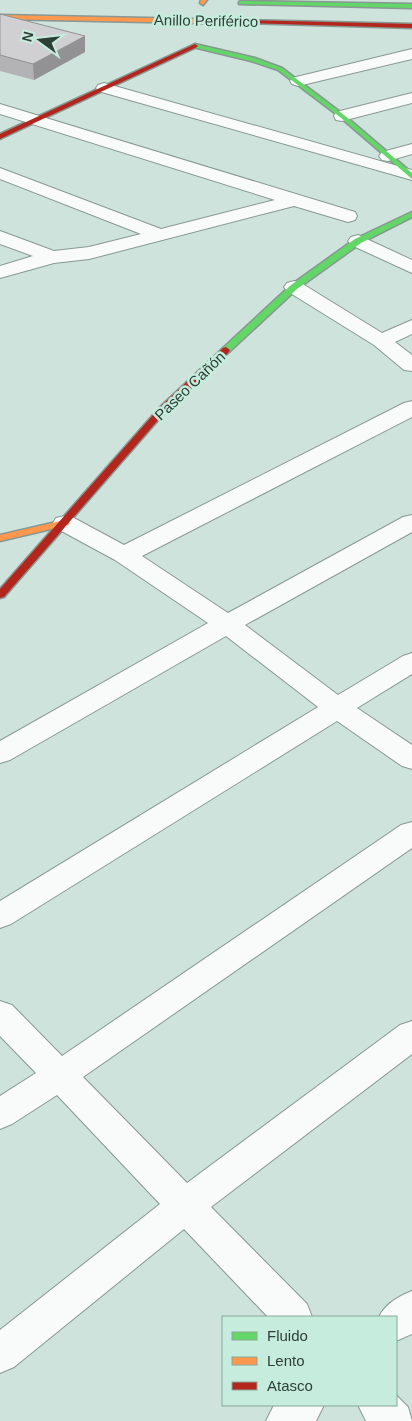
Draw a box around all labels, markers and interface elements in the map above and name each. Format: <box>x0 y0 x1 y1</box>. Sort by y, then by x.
street label: Anillo Periférico <box>154 11 258 30</box>
north arrow <box>15 15 65 65</box>
text: N <box>18 30 36 44</box>
street label: Paseo Cañón <box>151 348 228 423</box>
legend <box>222 1316 397 1406</box>
text: Fluido <box>267 1327 308 1344</box>
text: Lento <box>267 1352 305 1369</box>
text: Atasco <box>267 1377 313 1394</box>

